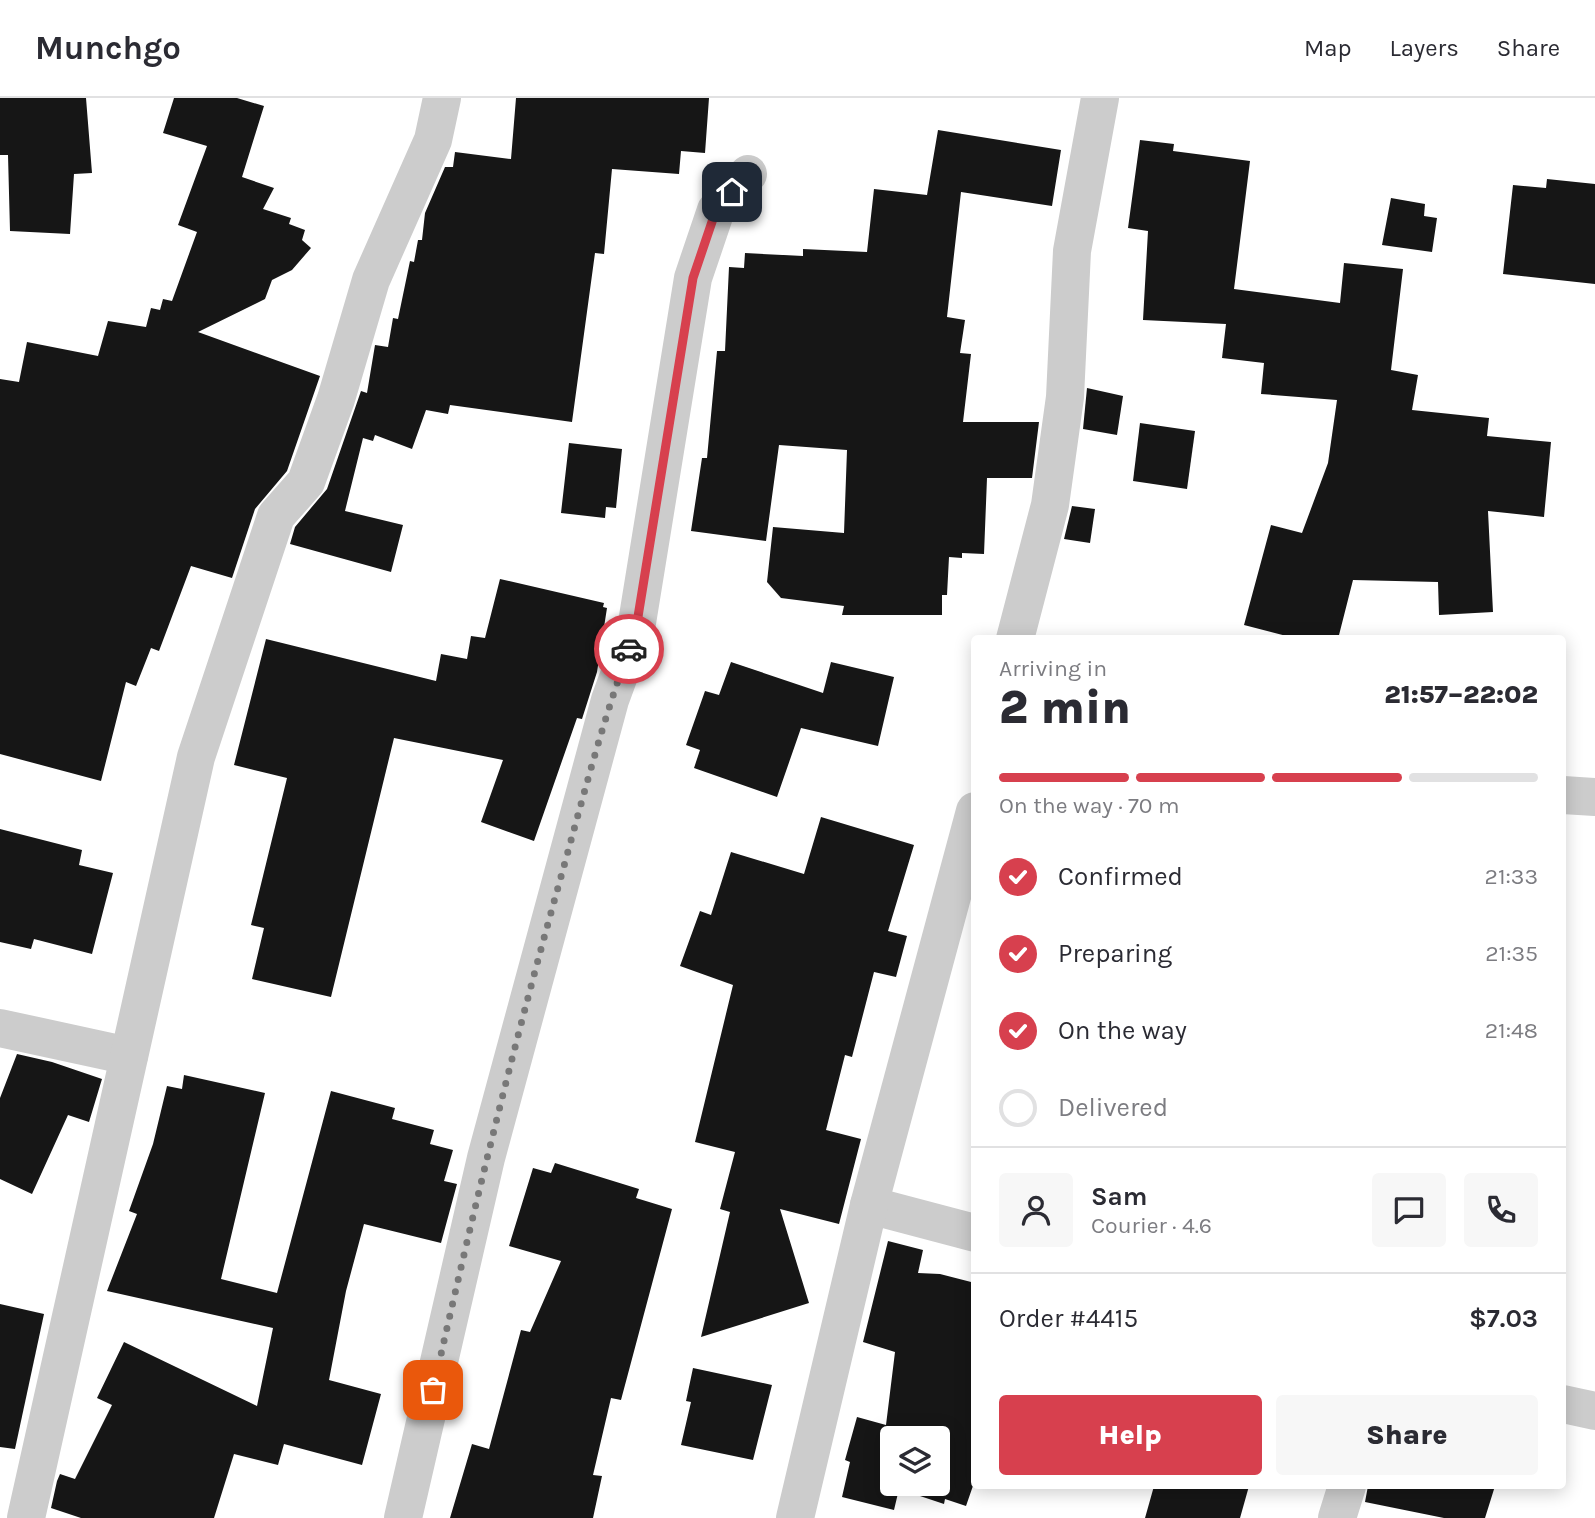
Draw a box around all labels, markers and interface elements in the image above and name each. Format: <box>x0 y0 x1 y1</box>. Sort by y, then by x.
text: Munchgo <box>35 29 181 67</box>
text: Map <box>1304 34 1352 62</box>
text: Layers <box>1390 34 1459 62</box>
text: Share <box>1497 34 1560 62</box>
pin <box>702 162 762 222</box>
icon: home <box>713 173 751 211</box>
courier <box>594 614 664 684</box>
icon: car <box>610 630 648 668</box>
text: Arriving in <box>999 655 1107 682</box>
text: 21:57–22:02 <box>1384 679 1538 710</box>
text: 2 min <box>999 681 1131 735</box>
text: On the way · 70 m <box>999 792 1179 819</box>
icon: check <box>999 858 1037 896</box>
text: Confirmed <box>1058 861 1183 892</box>
text: 21:33 <box>1485 863 1538 890</box>
icon: check <box>999 935 1037 973</box>
text: Preparing <box>1058 938 1172 969</box>
text: 21:35 <box>1485 940 1538 967</box>
icon: check <box>999 1012 1037 1050</box>
text: On the way <box>1058 1015 1187 1046</box>
text: 21:48 <box>1485 1017 1538 1044</box>
text: Delivered <box>1058 1092 1168 1123</box>
button: person <box>999 1173 1073 1247</box>
button: chat <box>1372 1173 1446 1247</box>
button: phone <box>1464 1173 1538 1247</box>
text: Sam <box>1091 1181 1147 1212</box>
text: Courier · 4.6 <box>1091 1212 1212 1239</box>
text: Order #4415 <box>999 1303 1138 1334</box>
text: $7.03 <box>1469 1303 1538 1334</box>
pin <box>403 1360 463 1420</box>
icon: bag <box>414 1371 452 1409</box>
button: Help <box>999 1395 1262 1475</box>
button: Share <box>1276 1395 1538 1475</box>
map controls <box>880 1426 950 1496</box>
button: layers <box>880 1426 950 1496</box>

